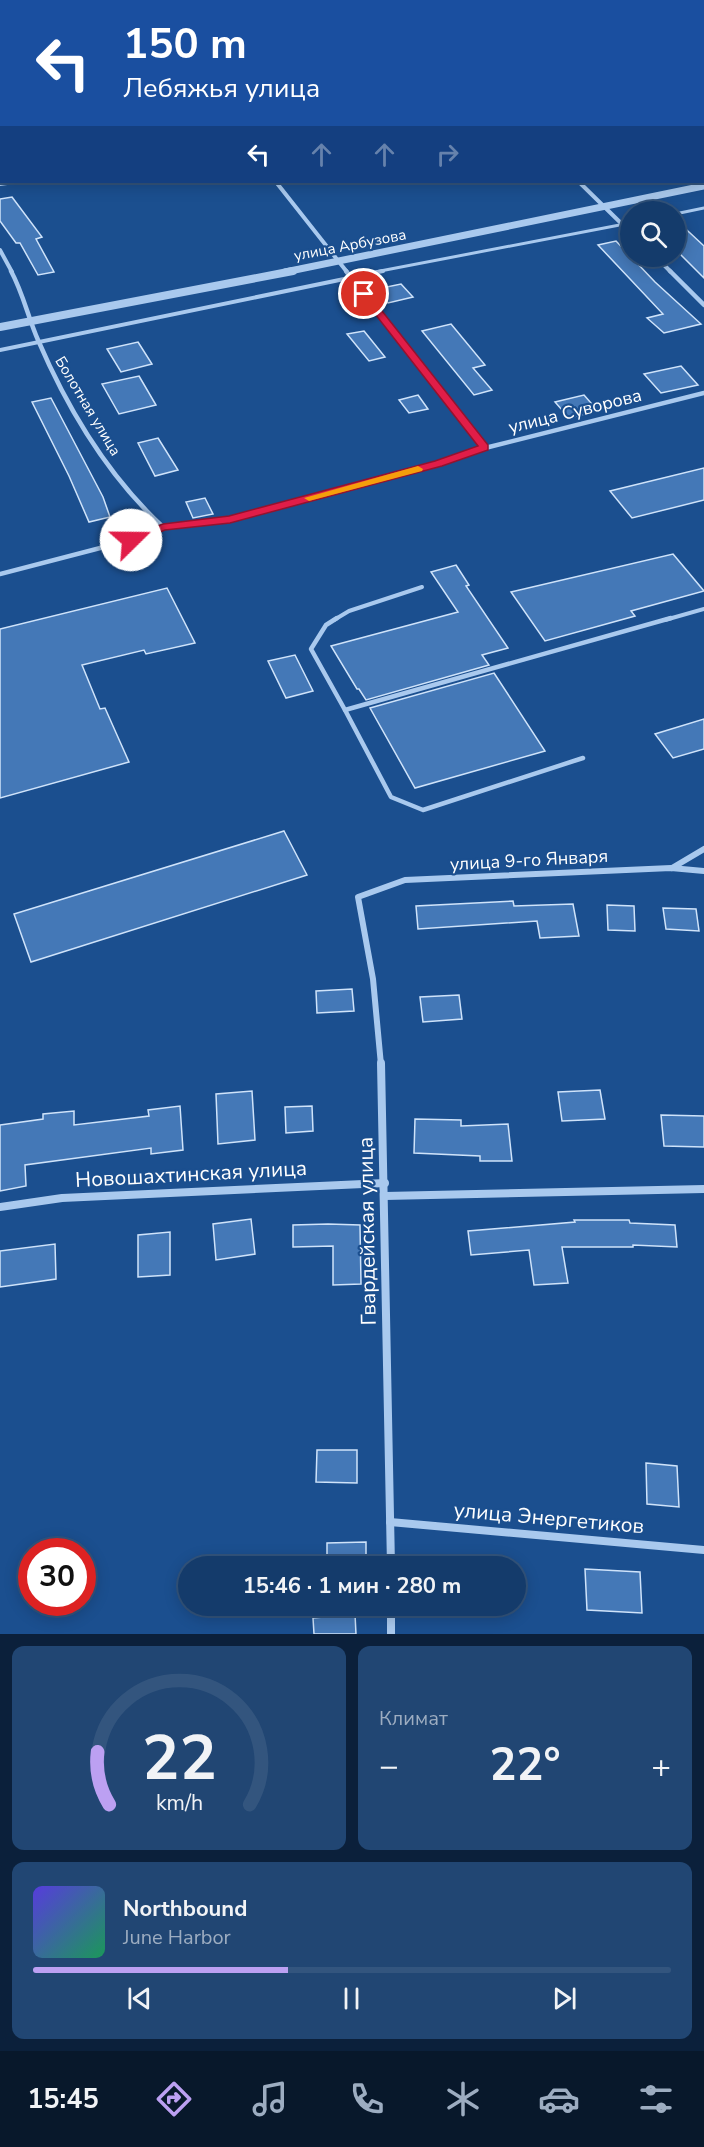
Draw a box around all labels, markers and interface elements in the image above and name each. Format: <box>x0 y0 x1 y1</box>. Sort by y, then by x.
text: 150 m <box>123 16 247 73</box>
icon: left <box>24 24 102 102</box>
text: Лебяжья улица <box>123 70 320 107</box>
icon: left <box>242 138 275 171</box>
icon: ahead <box>305 138 338 171</box>
icon: ahead <box>368 138 401 171</box>
icon: right <box>431 138 464 171</box>
map controls <box>620 201 686 267</box>
button: search <box>620 201 686 267</box>
street label: улица Арбузова <box>292 224 408 266</box>
pin <box>338 268 389 319</box>
icon: arrive <box>347 277 380 310</box>
street label: Болотная улица <box>50 353 126 459</box>
street label: улица Суворова <box>506 383 644 439</box>
position arrow <box>99 508 163 572</box>
street label: улица 9-го Января <box>449 844 609 876</box>
street label: Гвардейская улица <box>351 1136 383 1326</box>
street label: Новошахтинская улица <box>74 1154 308 1194</box>
street label: улица Энергетиков <box>453 1496 645 1540</box>
speed limit sign: 30 <box>18 1538 96 1616</box>
text: 15:46 · 1 мин · 280 m <box>243 1571 461 1601</box>
text: Климат <box>379 1705 448 1732</box>
text: 22 <box>142 1716 216 1801</box>
text: 22° <box>489 1735 561 1796</box>
text: − <box>379 1744 399 1789</box>
text: + <box>651 1744 671 1789</box>
text: km/h <box>155 1788 203 1818</box>
text: Northbound <box>123 1894 247 1924</box>
text: June Harbor <box>123 1924 231 1951</box>
icon: previous <box>123 1982 156 2015</box>
icon: pause <box>335 1982 368 2015</box>
icon: next <box>548 1982 581 2015</box>
icon: directions <box>153 2078 195 2120</box>
icon: music <box>249 2078 291 2120</box>
icon: phone <box>346 2078 388 2120</box>
icon: climate <box>442 2078 484 2120</box>
icon: car <box>538 2078 580 2120</box>
icon: filters <box>635 2078 677 2120</box>
text: 15:45 <box>27 2081 99 2118</box>

